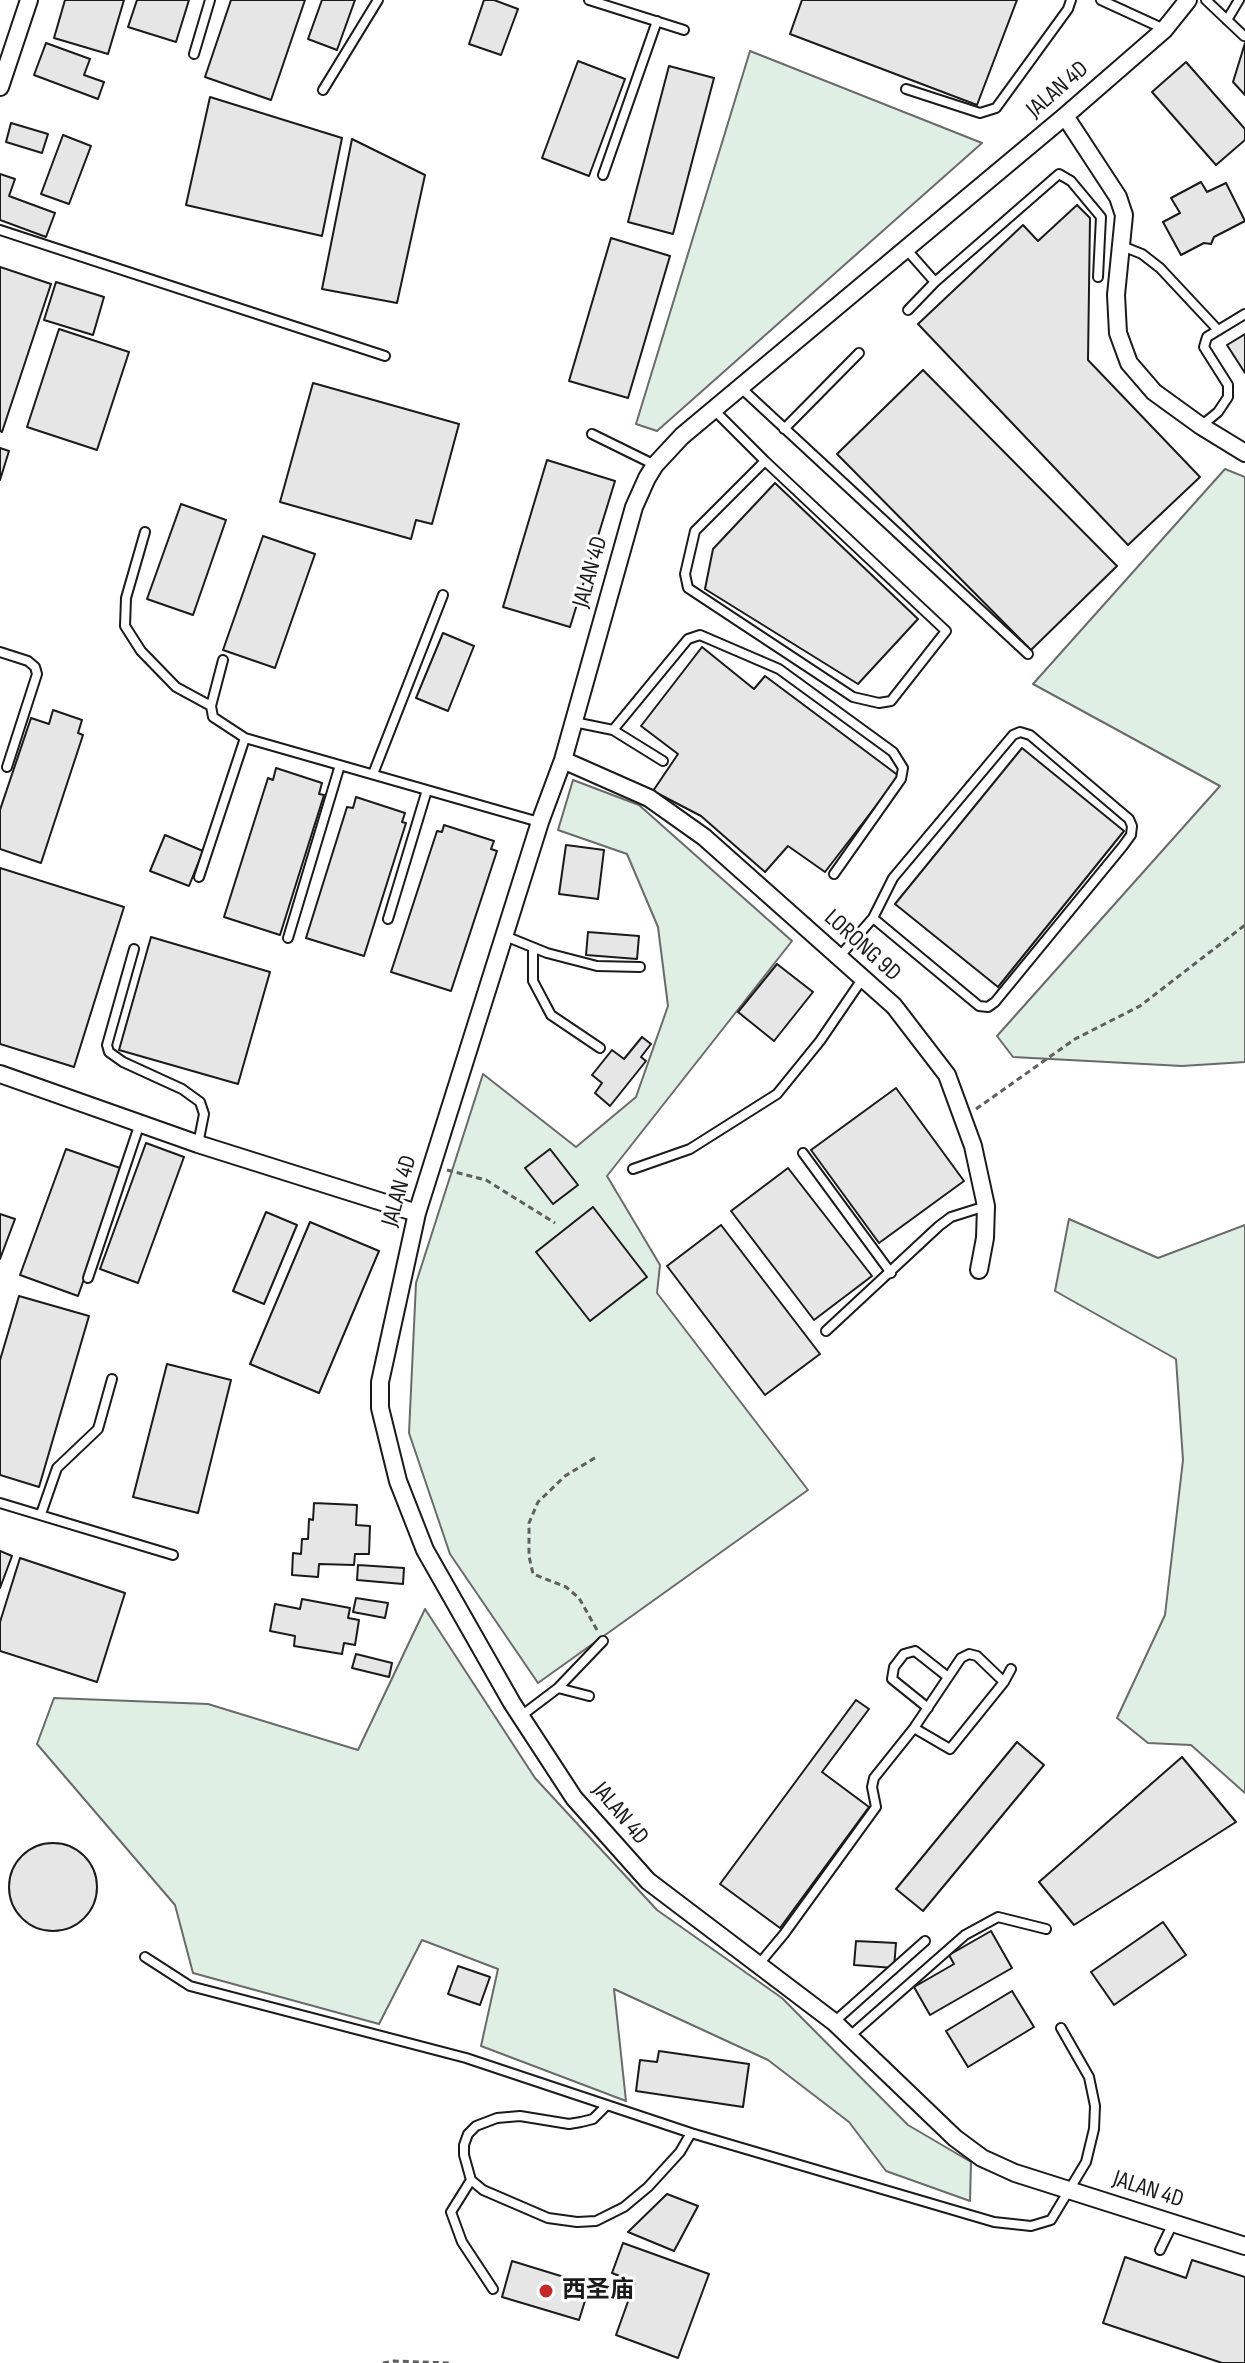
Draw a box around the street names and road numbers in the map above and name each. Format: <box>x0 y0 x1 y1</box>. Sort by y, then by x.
street label: JALAN 4D <box>1021 55 1095 125</box>
street label: JALAN 4D <box>567 533 615 611</box>
street label: LORONG 9D <box>818 904 906 988</box>
street label: JALAN 4D <box>376 1152 424 1230</box>
street label: JALAN 4D <box>586 1777 654 1851</box>
street label: JALAN 4D <box>1109 2165 1187 2215</box>

